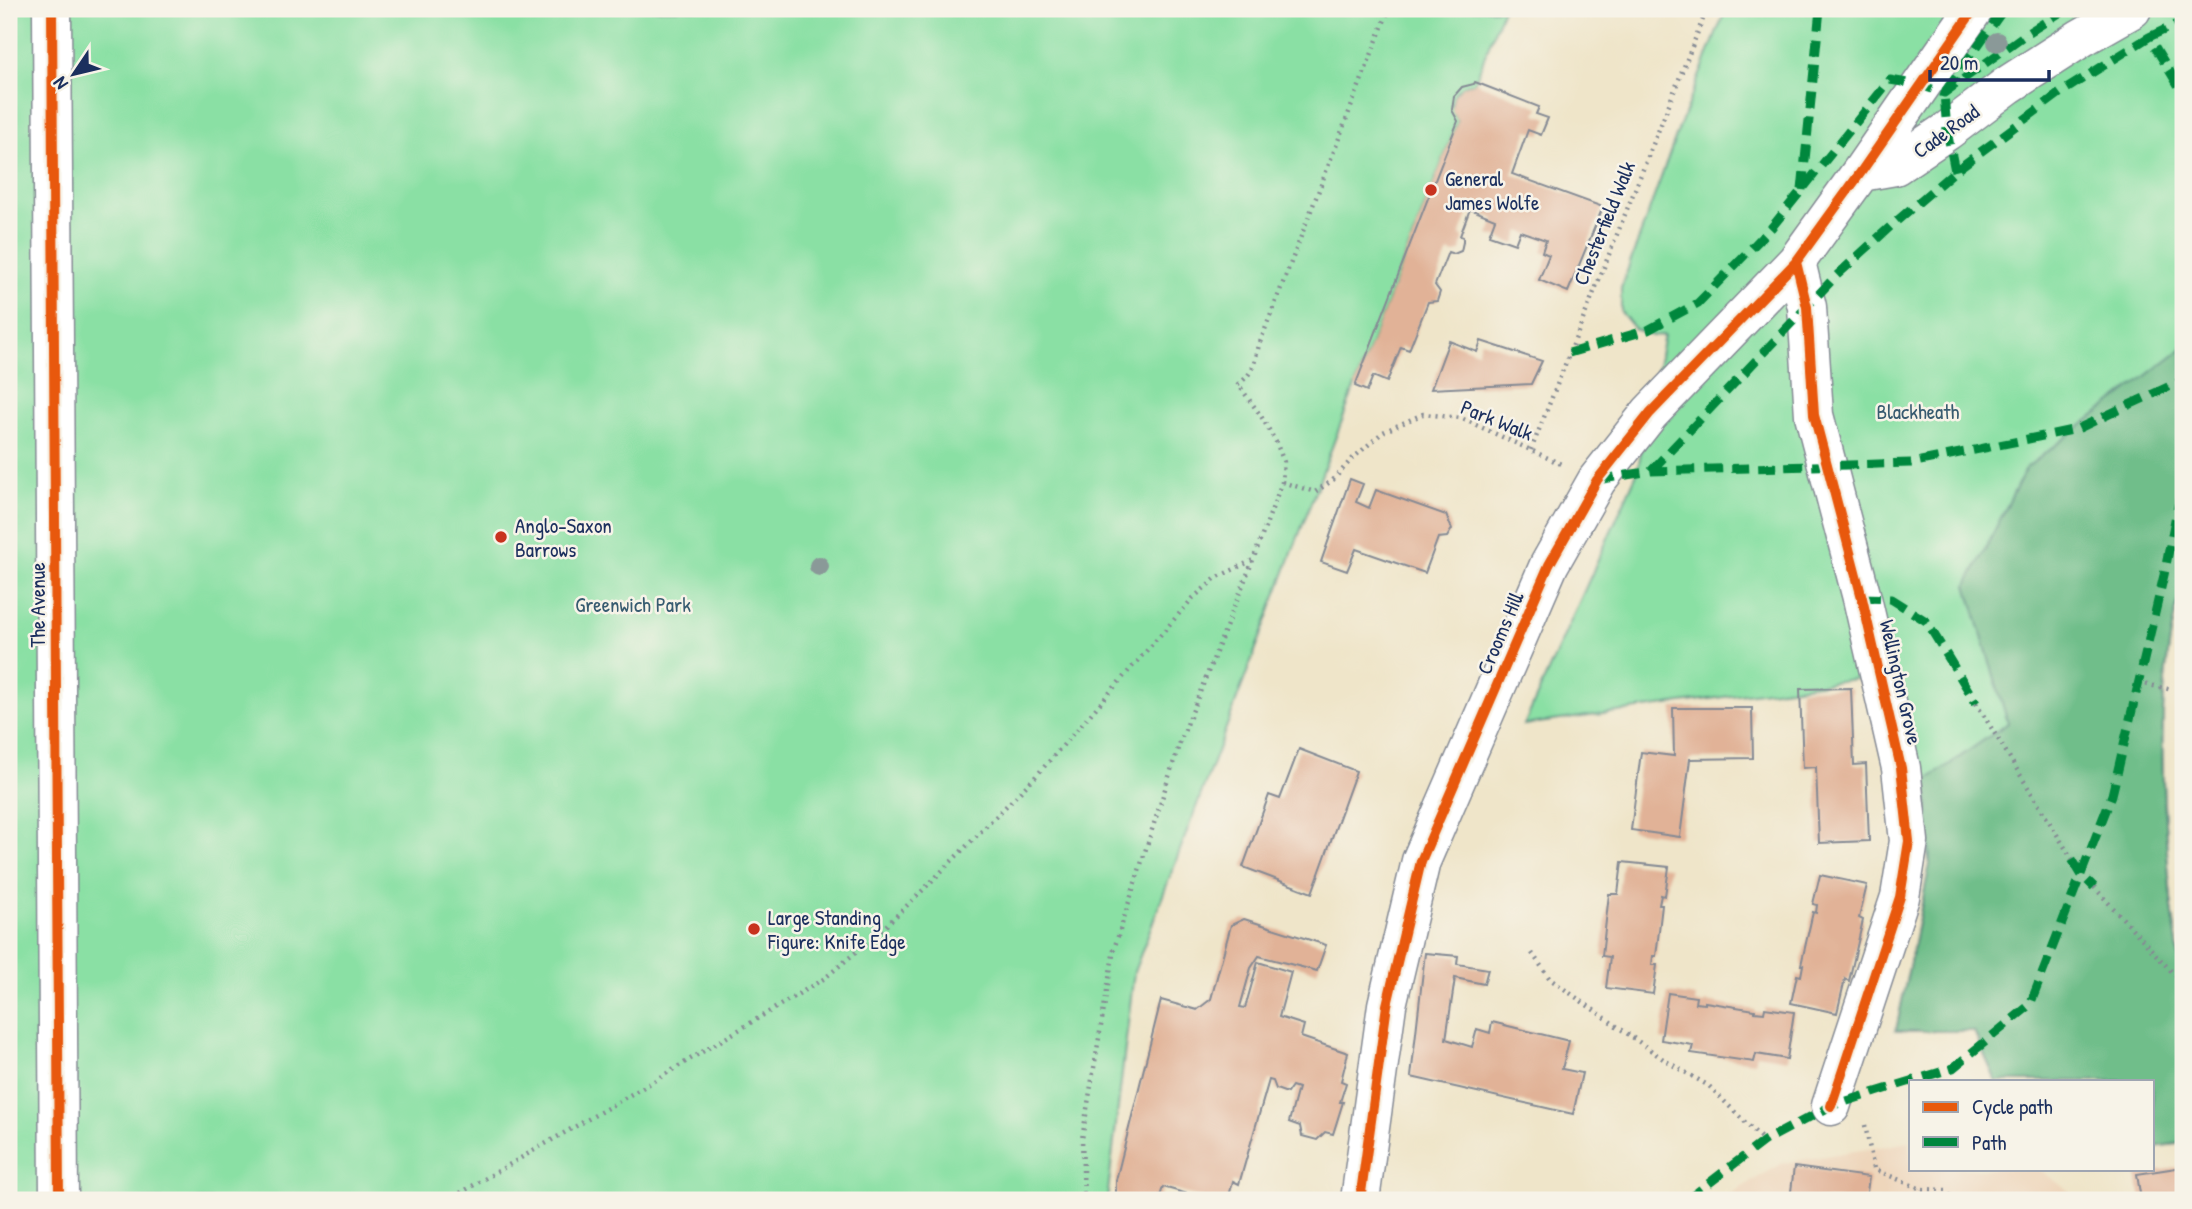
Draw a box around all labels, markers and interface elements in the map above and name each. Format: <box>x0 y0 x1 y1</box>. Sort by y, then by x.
north arrow <box>38 38 108 108</box>
scale bar <box>1930 38 2048 82</box>
text: 20 m <box>1940 48 1978 77</box>
text: N <box>47 72 74 95</box>
street label: Cade Road <box>1907 97 1985 165</box>
street label: Chesterfield Walk <box>1566 156 1642 289</box>
place label: General James Wolfe <box>1445 164 1539 217</box>
marker: General James Wolfe <box>1423 182 1439 198</box>
street label: Park Walk <box>1457 392 1538 448</box>
park label: Blackheath <box>1877 397 1960 426</box>
place label: Anglo-Saxon Barrows <box>515 511 612 564</box>
marker: Anglo-Saxon Barrows <box>493 529 509 545</box>
street label: The Avenue <box>23 562 52 648</box>
street label: Crooms Hill <box>1470 586 1531 679</box>
park label: Greenwich Park <box>575 590 691 619</box>
street label: Wellington Grove <box>1873 617 1929 747</box>
place label: Large Standing Figure: Knife Edge <box>767 903 906 956</box>
marker: Large Standing Figure: Knife Edge <box>746 921 762 937</box>
legend <box>1909 1080 2154 1170</box>
text: Cycle path <box>1972 1092 2053 1121</box>
text: Path <box>1972 1128 2007 1157</box>

